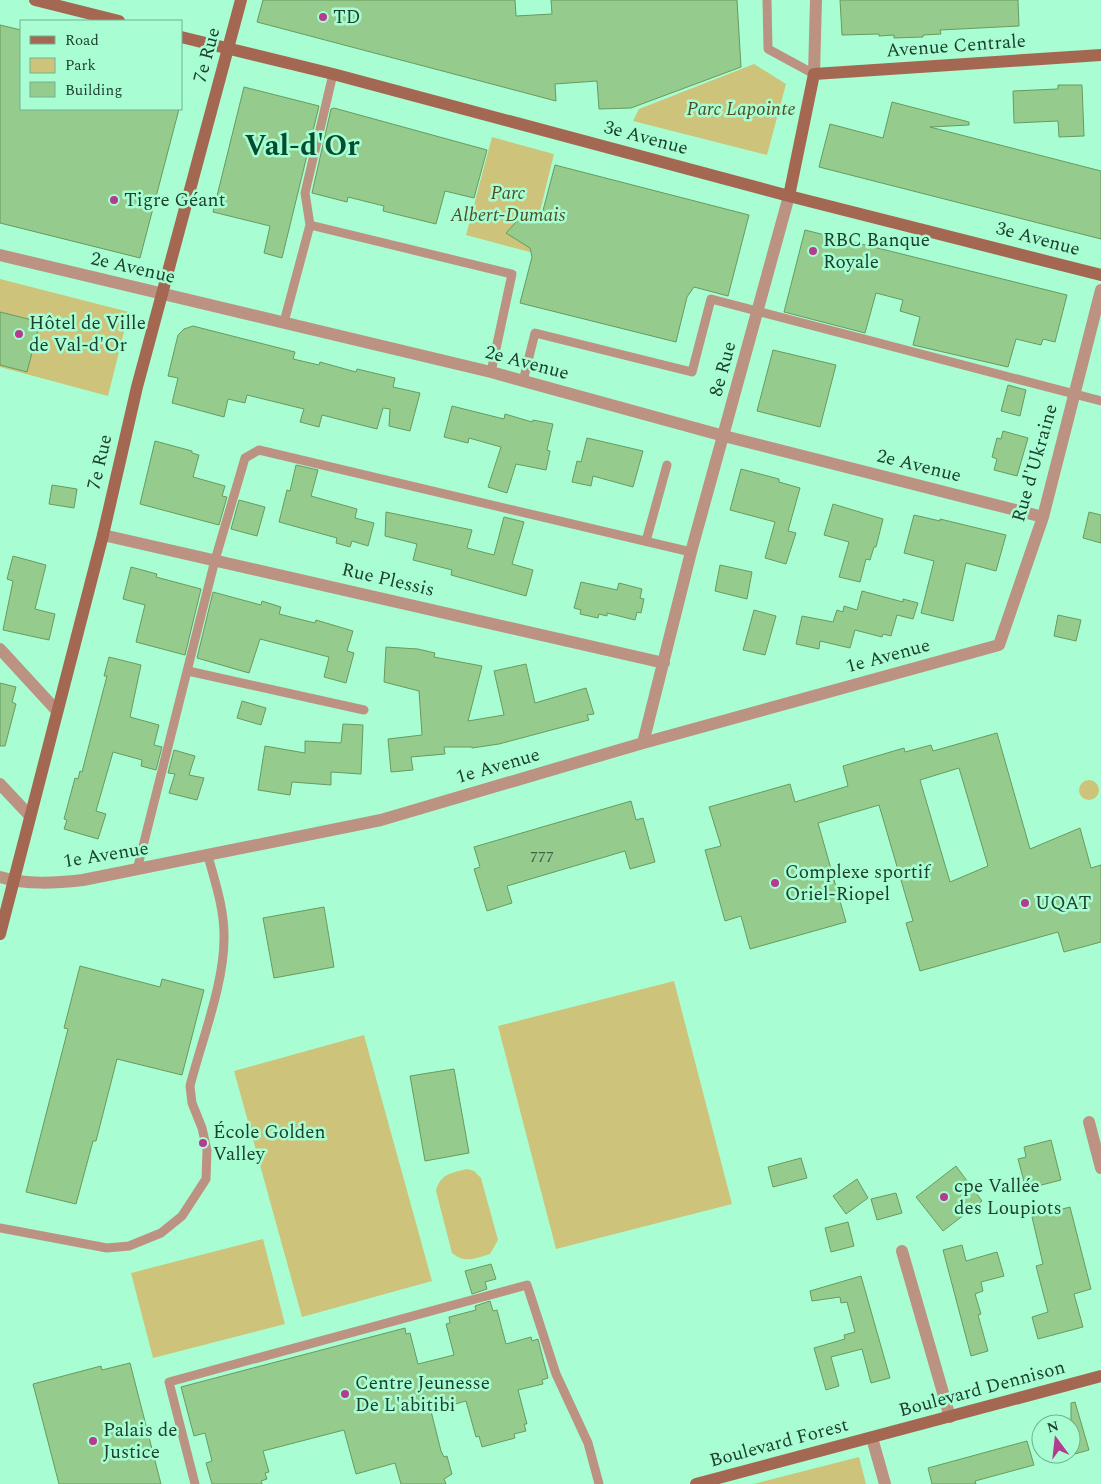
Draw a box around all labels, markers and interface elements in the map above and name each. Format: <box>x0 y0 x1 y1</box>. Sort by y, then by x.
place label: TD <box>333 3 361 32</box>
marker: TD <box>317 11 329 23</box>
legend <box>20 20 182 110</box>
street label: 7e Rue <box>186 24 228 86</box>
street label: Avenue Centrale <box>885 27 1027 65</box>
text: Road <box>65 29 99 52</box>
text: Park <box>65 54 96 77</box>
text: Building <box>65 79 122 102</box>
park label: Parc Lapointe <box>686 95 796 124</box>
street label: 3e Avenue <box>601 113 691 163</box>
district label: Val-d'Or <box>244 124 360 168</box>
park label: Parc Albert-Dumais <box>450 179 566 230</box>
place label: Tigre Géant <box>124 186 226 215</box>
marker: Tigre Géant <box>108 194 120 206</box>
street label: 3e Avenue <box>993 214 1083 264</box>
place label: RBC Banque Royale <box>823 226 930 277</box>
street label: 2e Avenue <box>88 244 178 292</box>
marker: RBC Banque Royale <box>807 245 819 257</box>
place label: Hôtel de Ville de Val-d'Or <box>29 309 146 360</box>
marker: Hôtel de Ville de Val-d'Or <box>13 328 25 340</box>
street label: 2e Avenue <box>482 338 572 388</box>
street label: 8e Rue <box>702 338 744 400</box>
street label: Rue d'Ukraine <box>1004 401 1066 525</box>
street label: 7e Rue <box>80 432 120 492</box>
street label: 2e Avenue <box>874 442 964 490</box>
street label: Rue Plessis <box>339 555 437 605</box>
street label: 1e Avenue <box>843 631 933 681</box>
street label: 1e Avenue <box>453 740 543 792</box>
street label: 1e Avenue <box>61 834 151 876</box>
house number: 777 <box>530 845 554 869</box>
place label: Complexe sportif Oriel-Riopel <box>785 858 931 909</box>
marker: Complexe sportif Oriel-Riopel <box>769 877 781 889</box>
place label: UQAT <box>1035 889 1091 918</box>
marker: UQAT <box>1019 897 1031 909</box>
place label: École Golden Valley <box>213 1118 326 1169</box>
marker: École Golden Valley <box>197 1137 209 1149</box>
place label: cpe Vallée des Loupiots <box>954 1172 1062 1223</box>
marker: cpe Vallée des Loupiots <box>938 1191 950 1203</box>
street label: Boulevard Dennison <box>896 1353 1068 1425</box>
place label: Centre Jeunesse De L'abitibi <box>355 1369 490 1420</box>
marker: Centre Jeunesse De L'abitibi <box>339 1388 351 1400</box>
street label: Boulevard Forest <box>706 1410 852 1475</box>
north arrow <box>1031 1414 1081 1464</box>
text: N <box>1045 1415 1061 1439</box>
place label: Palais de Justice <box>103 1416 178 1467</box>
marker: Palais de Justice <box>87 1435 99 1447</box>

